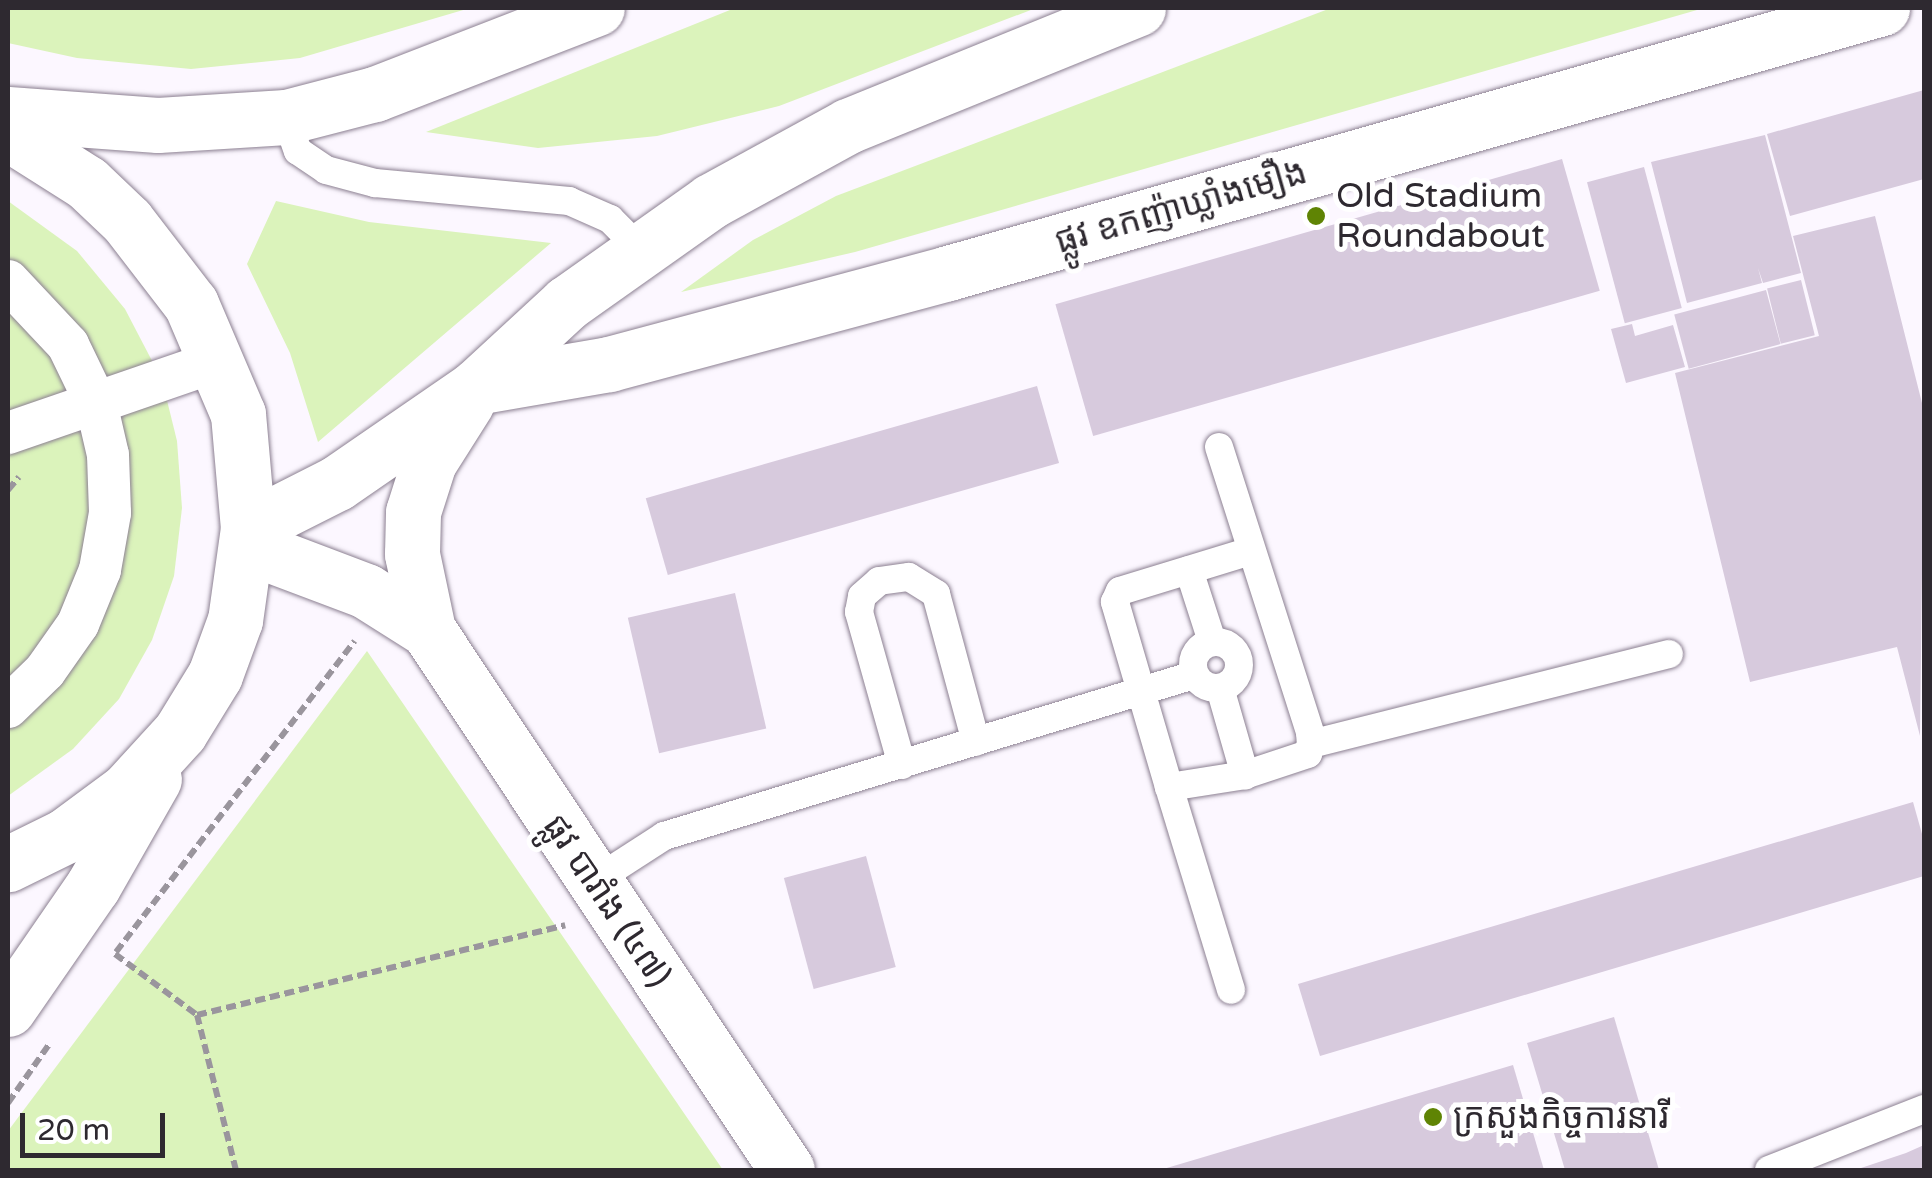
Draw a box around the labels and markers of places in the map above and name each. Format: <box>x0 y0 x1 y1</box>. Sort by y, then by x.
place label: Old Stadium Roundabout <box>1336 175 1545 257</box>
marker: Old Stadium Roundabout <box>1305 205 1327 227</box>
place label: ក្រសួងកិច្ចការនារី <box>1453 1096 1669 1138</box>
marker: ក្រសួងកិច្ចការនារី <box>1422 1106 1444 1128</box>

